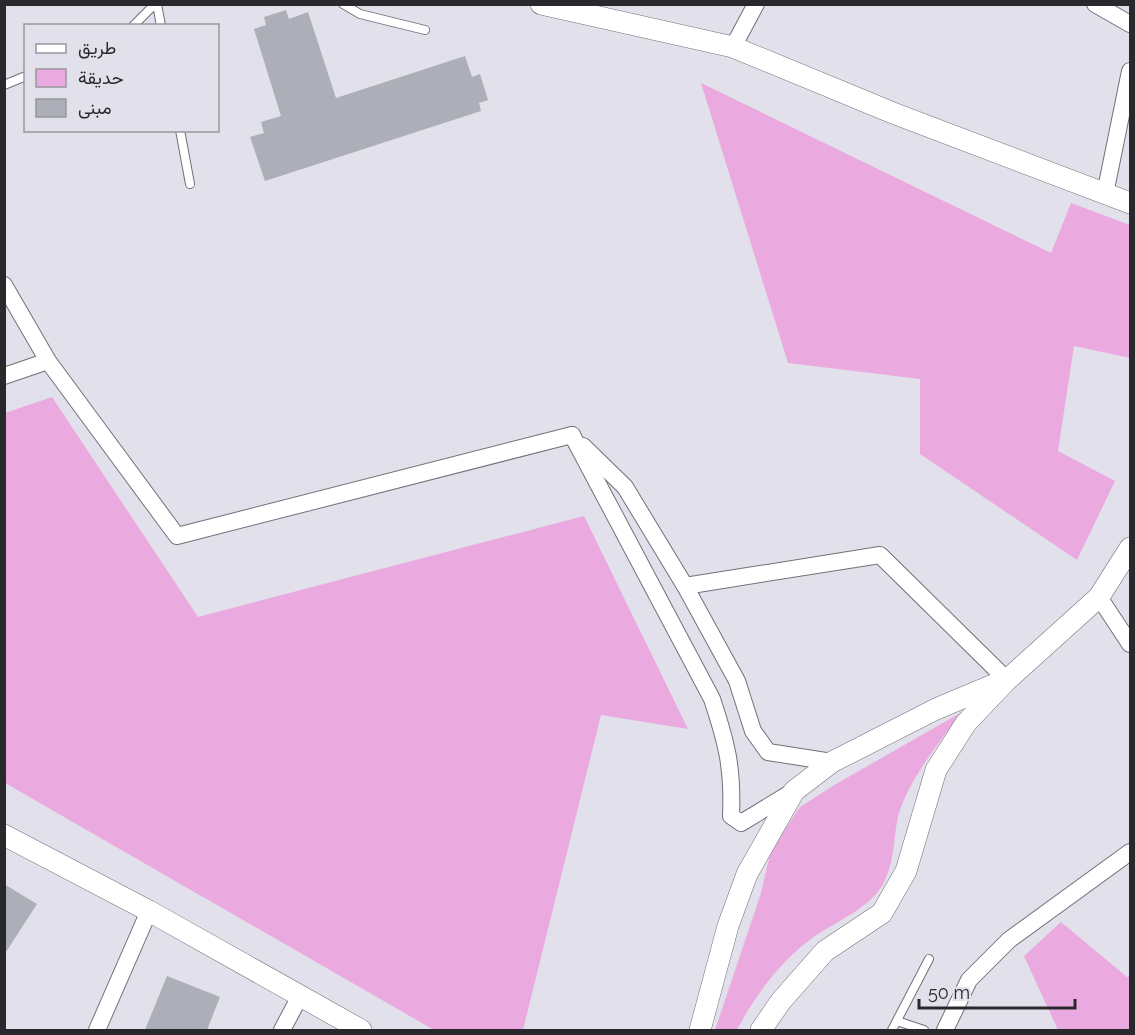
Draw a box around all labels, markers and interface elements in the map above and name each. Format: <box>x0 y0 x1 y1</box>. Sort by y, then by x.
legend <box>24 24 219 132</box>
text: طريق <box>78 37 116 59</box>
text: حديقة <box>78 67 124 88</box>
text: مبنى <box>78 97 112 119</box>
scale bar <box>919 972 1075 1010</box>
text: 50 m <box>928 982 970 1003</box>

